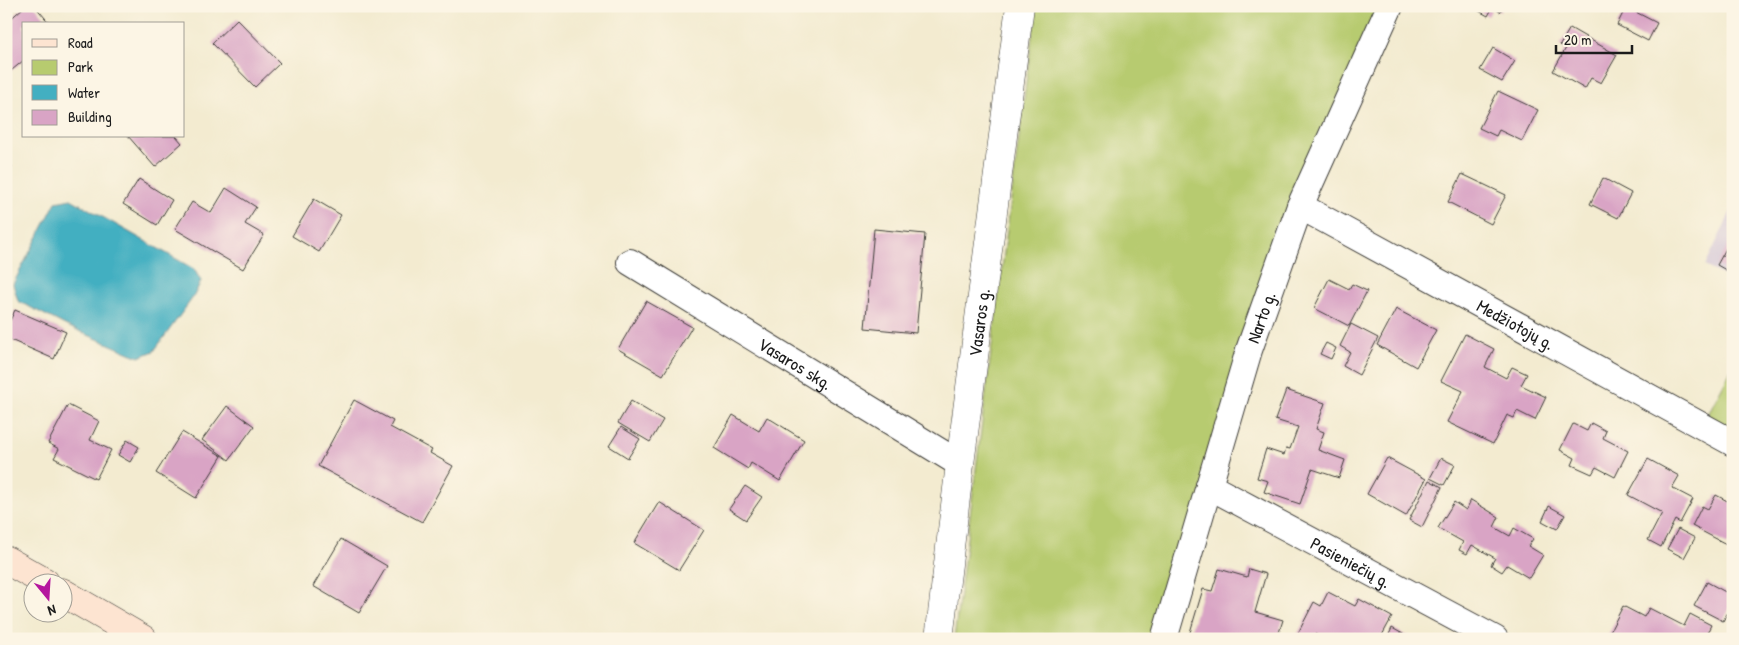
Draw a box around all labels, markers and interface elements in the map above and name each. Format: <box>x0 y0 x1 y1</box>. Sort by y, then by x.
legend <box>22 22 185 138</box>
scale bar <box>1556 22 1633 54</box>
text: 20 m <box>1564 29 1591 50</box>
text: Road <box>68 32 93 53</box>
text: Park <box>68 56 93 77</box>
text: Water <box>68 82 100 103</box>
text: Building <box>68 106 112 127</box>
street label: Vasaros g. <box>962 287 995 358</box>
street label: Narto g. <box>1240 288 1281 346</box>
street label: Medžiotojų g. <box>1473 293 1559 355</box>
street label: Vasaros skg. <box>754 331 837 396</box>
street label: Pasieniečių g. <box>1306 530 1395 594</box>
north arrow <box>22 572 72 622</box>
text: N <box>45 601 59 621</box>

